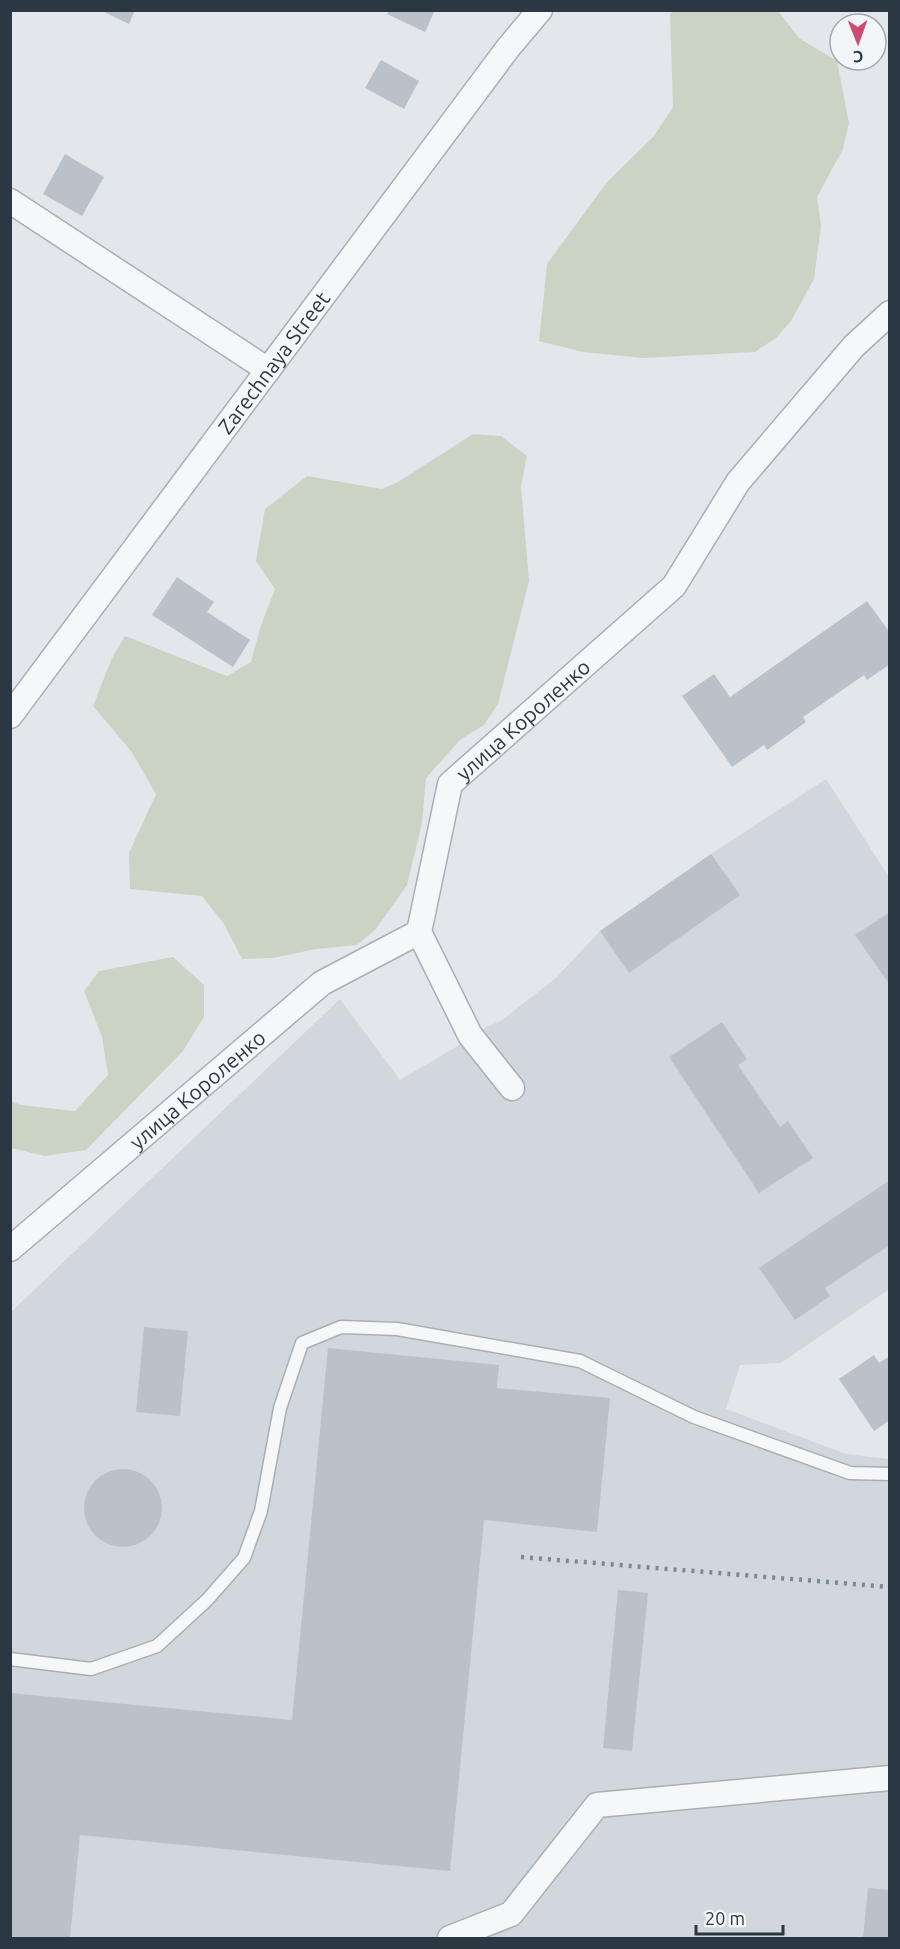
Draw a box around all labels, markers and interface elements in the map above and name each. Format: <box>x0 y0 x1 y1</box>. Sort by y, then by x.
north arrow <box>828 12 888 72</box>
text: С <box>853 48 864 66</box>
street label: Zarechnaya Street <box>213 287 334 438</box>
street label: улица Короленко <box>451 654 595 785</box>
street label: улица Короленко <box>124 1025 270 1154</box>
scale bar <box>696 1898 783 1936</box>
text: 20 m <box>705 1908 745 1928</box>

